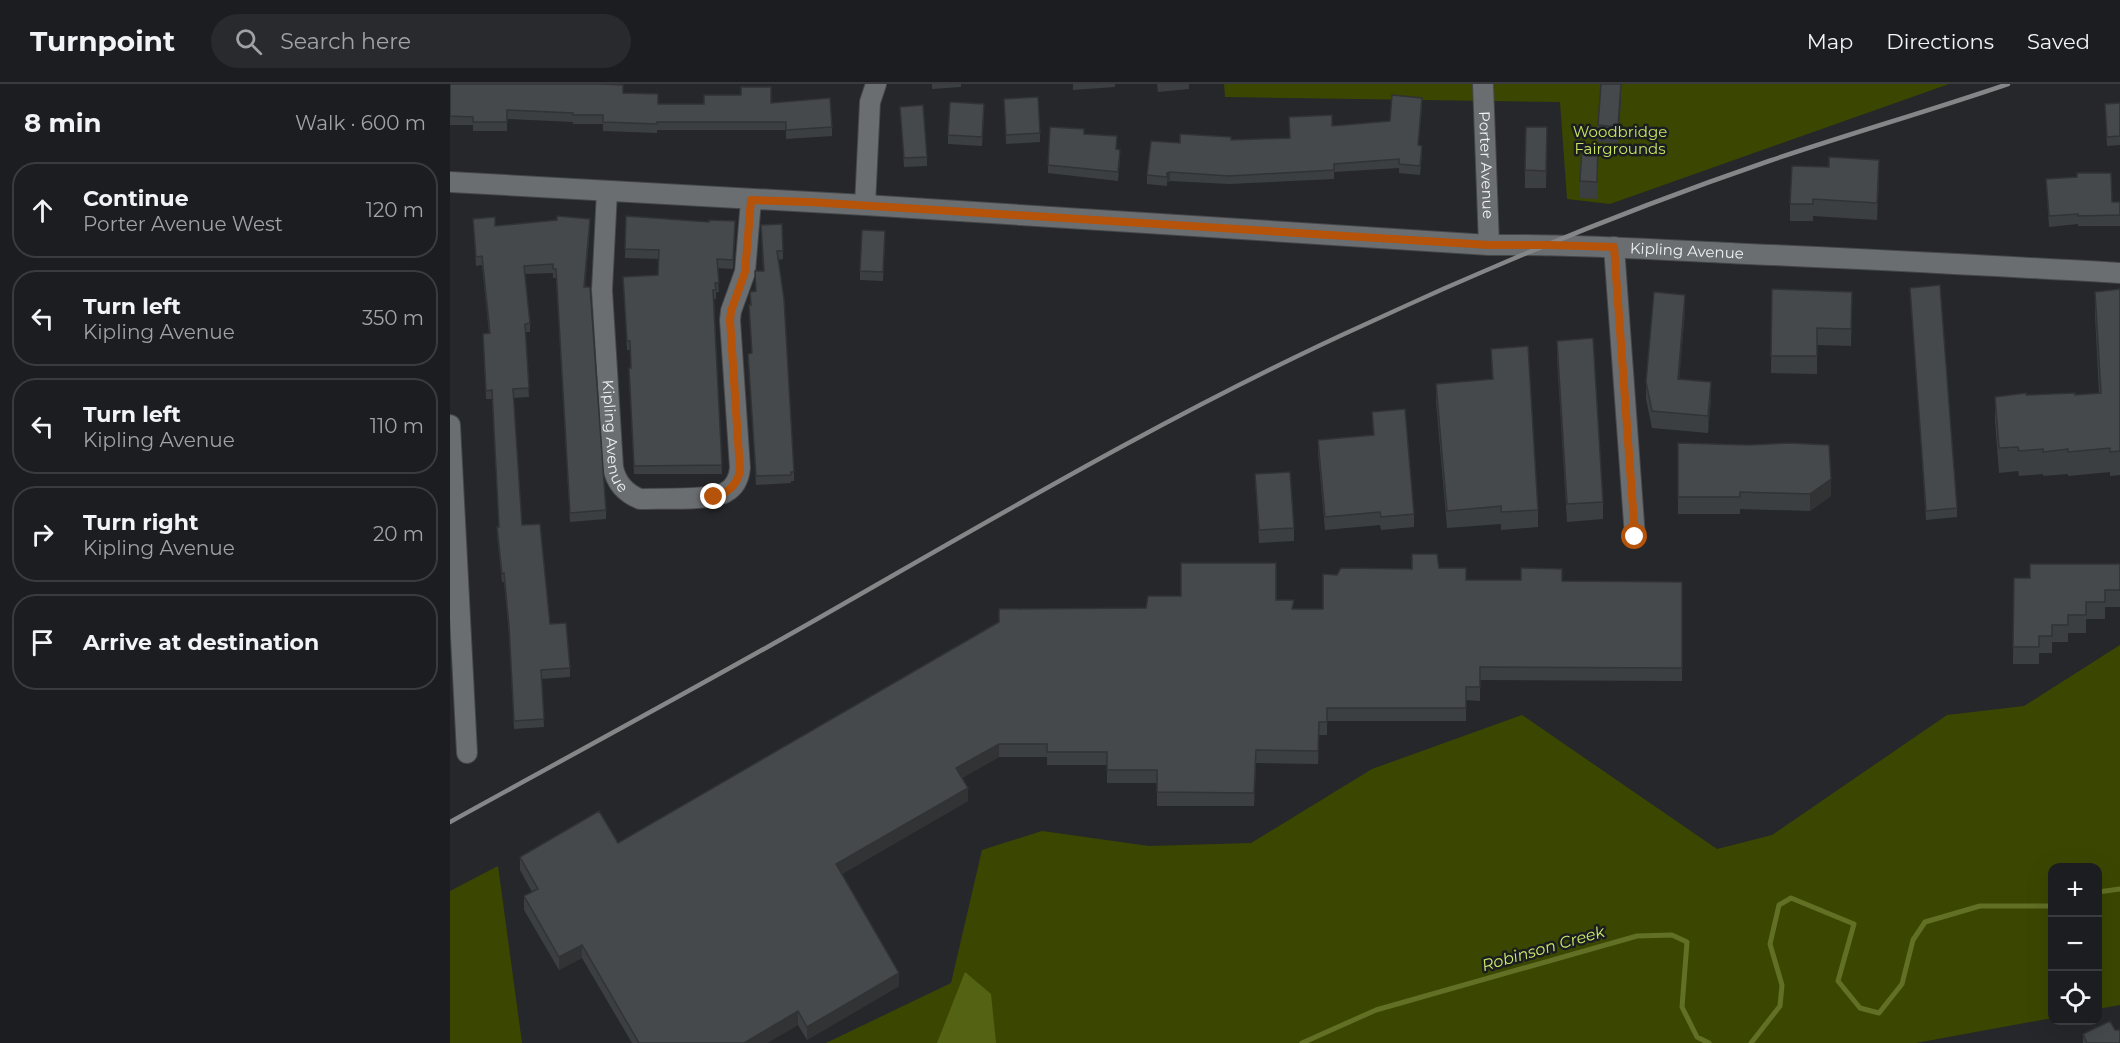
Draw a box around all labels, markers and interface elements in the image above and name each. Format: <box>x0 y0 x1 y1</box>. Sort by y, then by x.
search box <box>211 14 631 68</box>
text: Turnpoint <box>30 24 175 58</box>
icon: search <box>232 25 265 58</box>
text: Search here <box>280 28 411 55</box>
text: Map <box>1807 29 1853 54</box>
text: Directions <box>1886 29 1994 54</box>
text: Saved <box>2027 29 2090 54</box>
text: 8 min <box>24 107 102 139</box>
text: Walk · 600 m <box>295 111 426 135</box>
street label: Porter Avenue <box>1475 111 1498 219</box>
park label: Woodbridge Fairgrounds <box>1573 122 1667 158</box>
text: Continue <box>83 185 189 212</box>
icon: ahead <box>26 194 59 227</box>
text: 120 m <box>366 198 424 222</box>
text: Porter Avenue West <box>83 212 283 236</box>
street label: Kipling Avenue <box>1630 238 1744 263</box>
text: Turn left <box>83 293 181 320</box>
icon: left <box>26 302 59 335</box>
text: 350 m <box>362 306 424 330</box>
text: Kipling Avenue <box>83 320 235 344</box>
street label: Kipling Avenue <box>599 379 633 496</box>
text: Turn left <box>83 401 181 428</box>
icon: left <box>26 410 59 443</box>
text: 110 m <box>370 414 424 438</box>
text: Kipling Avenue <box>83 428 235 452</box>
route end <box>700 483 726 509</box>
text: Turn right <box>83 509 198 536</box>
icon: right <box>26 518 59 551</box>
text: 20 m <box>373 522 424 546</box>
route start <box>1621 523 1647 549</box>
text: Kipling Avenue <box>83 536 235 560</box>
icon: arrive <box>26 626 59 659</box>
text: Arrive at destination <box>83 629 319 656</box>
map controls <box>2048 863 2102 1025</box>
button: + <box>2048 863 2102 917</box>
button: − <box>2048 917 2102 971</box>
water label: Robinson Creek <box>1479 921 1608 975</box>
button: locate <box>2048 971 2102 1025</box>

